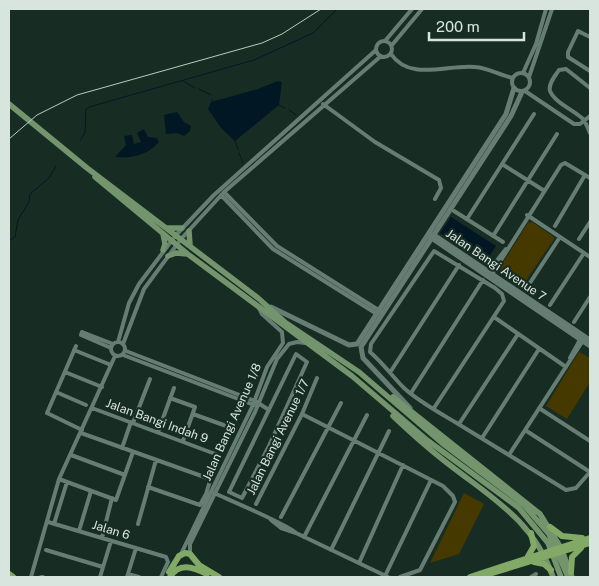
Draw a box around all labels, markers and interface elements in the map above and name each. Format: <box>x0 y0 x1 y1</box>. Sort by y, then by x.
scale bar <box>429 10 524 42</box>
text: 200 m <box>436 18 480 35</box>
street label: Jalan Bangi Avenue 7 <box>443 226 549 304</box>
street label: Jalan Bangi Avenue 1/8 <box>200 361 264 483</box>
street label: Jalan Bangi Avenue 1/7 <box>244 377 312 497</box>
street label: Jalan Bangi Indah 9 <box>104 396 210 446</box>
street label: Jalan 6 <box>90 518 132 542</box>

